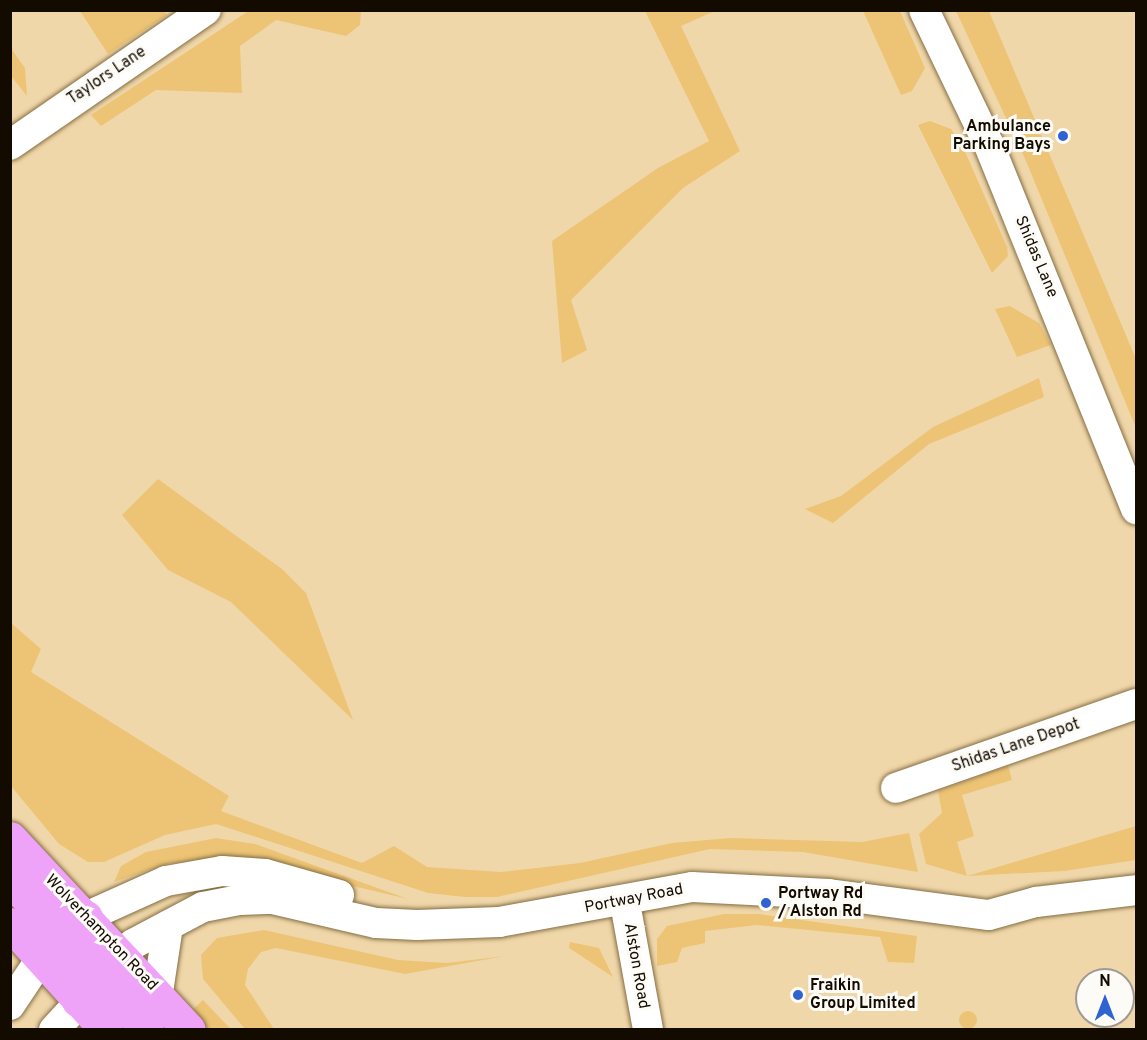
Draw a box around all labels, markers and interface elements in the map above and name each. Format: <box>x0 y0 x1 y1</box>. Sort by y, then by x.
street label: Taylors Lane <box>64 43 150 109</box>
place label: Ambulance Parking Bays <box>953 117 1051 155</box>
marker: Ambulance Parking Bays <box>1056 129 1070 143</box>
street label: Shidas Lane <box>1010 213 1062 301</box>
street label: Shidas Lane Depot <box>949 715 1083 777</box>
street label: Wolverhampton Road <box>41 871 161 995</box>
street label: Portway Road <box>583 880 685 918</box>
place label: Portway Rd / Alston Rd <box>778 884 863 922</box>
marker: Portway Rd / Alston Rd <box>759 896 773 910</box>
street label: Alston Road <box>619 922 653 1010</box>
north arrow <box>1075 968 1135 1028</box>
text: N <box>1099 972 1111 992</box>
place label: Fraikin Group Limited <box>810 976 916 1014</box>
marker: Fraikin Group Limited <box>791 988 805 1002</box>

